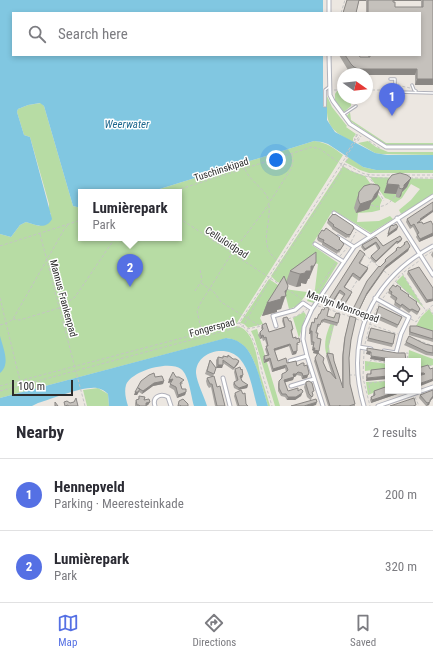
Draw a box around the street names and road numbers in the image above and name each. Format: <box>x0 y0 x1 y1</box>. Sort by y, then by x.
street label: Tuschinskipad <box>192 155 250 183</box>
street label: Celluloidpad <box>203 224 250 260</box>
street label: Mannus Frankenpad <box>48 258 79 338</box>
street label: Marilyn Monroepad <box>305 288 380 325</box>
street label: Fongerspad <box>188 316 236 339</box>

